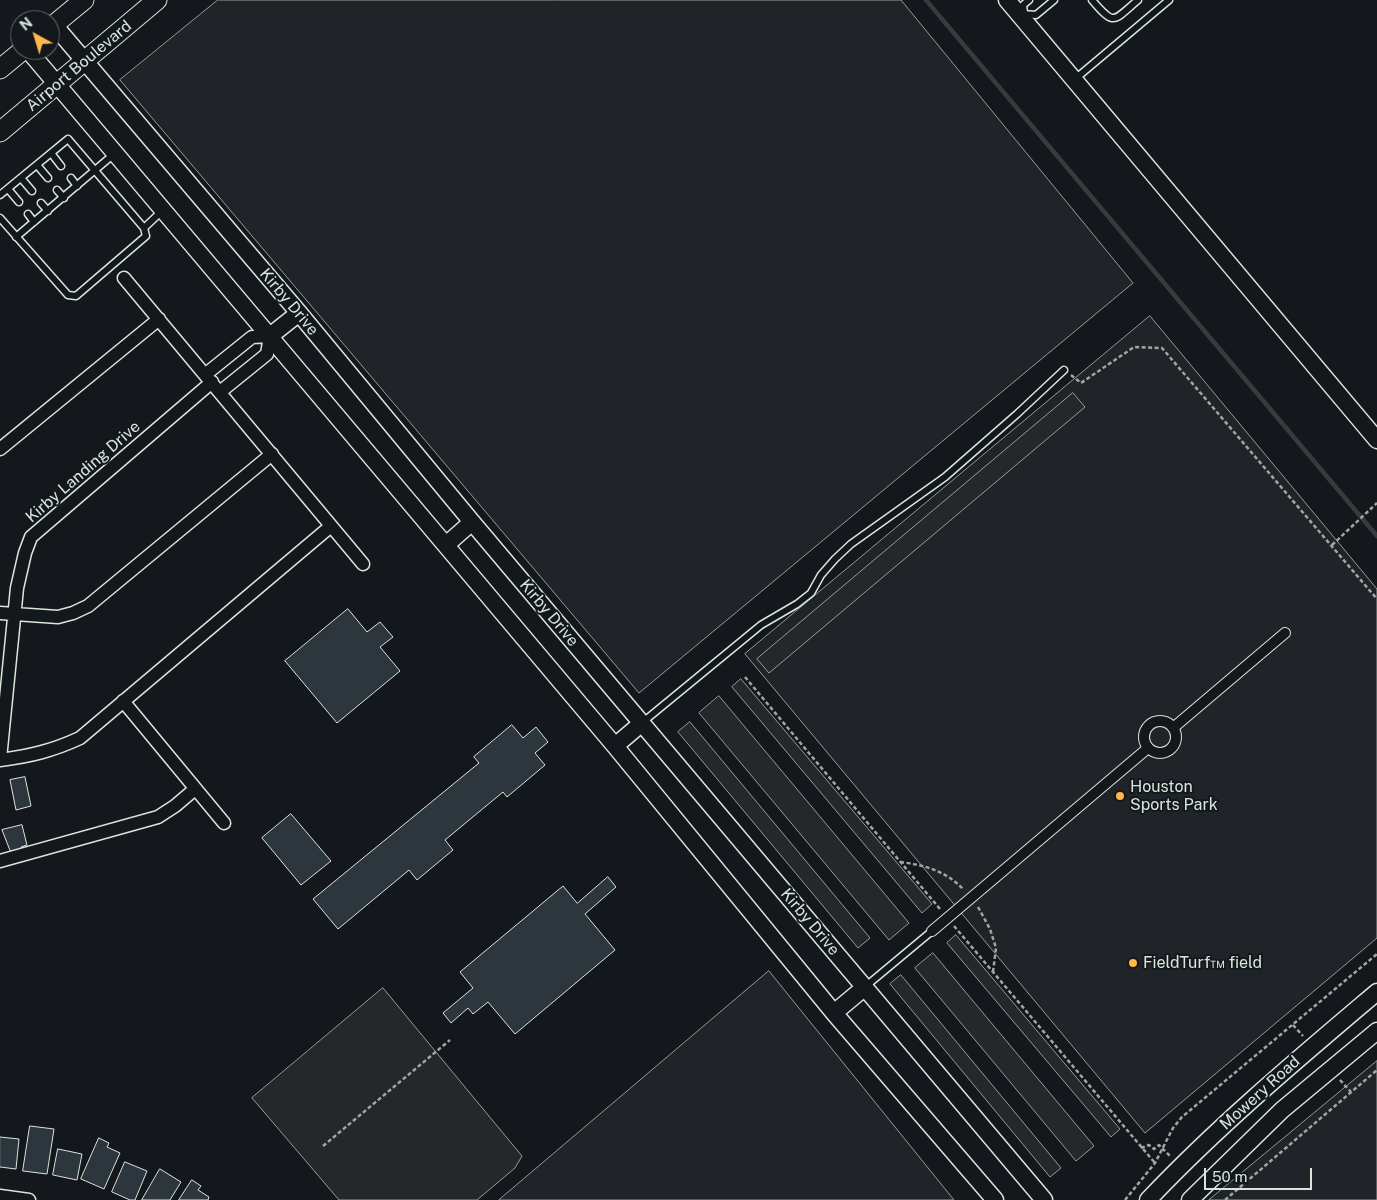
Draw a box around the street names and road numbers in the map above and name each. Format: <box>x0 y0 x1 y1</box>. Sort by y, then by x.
street label: Airport Boulevard <box>23 16 135 116</box>
street label: Kirby Drive <box>255 265 323 339</box>
street label: Kirby Landing Drive <box>22 417 144 527</box>
street label: Kirby Drive <box>515 576 583 650</box>
street label: Kirby Drive <box>776 885 844 959</box>
street label: Mowery Road <box>1216 1052 1304 1134</box>

